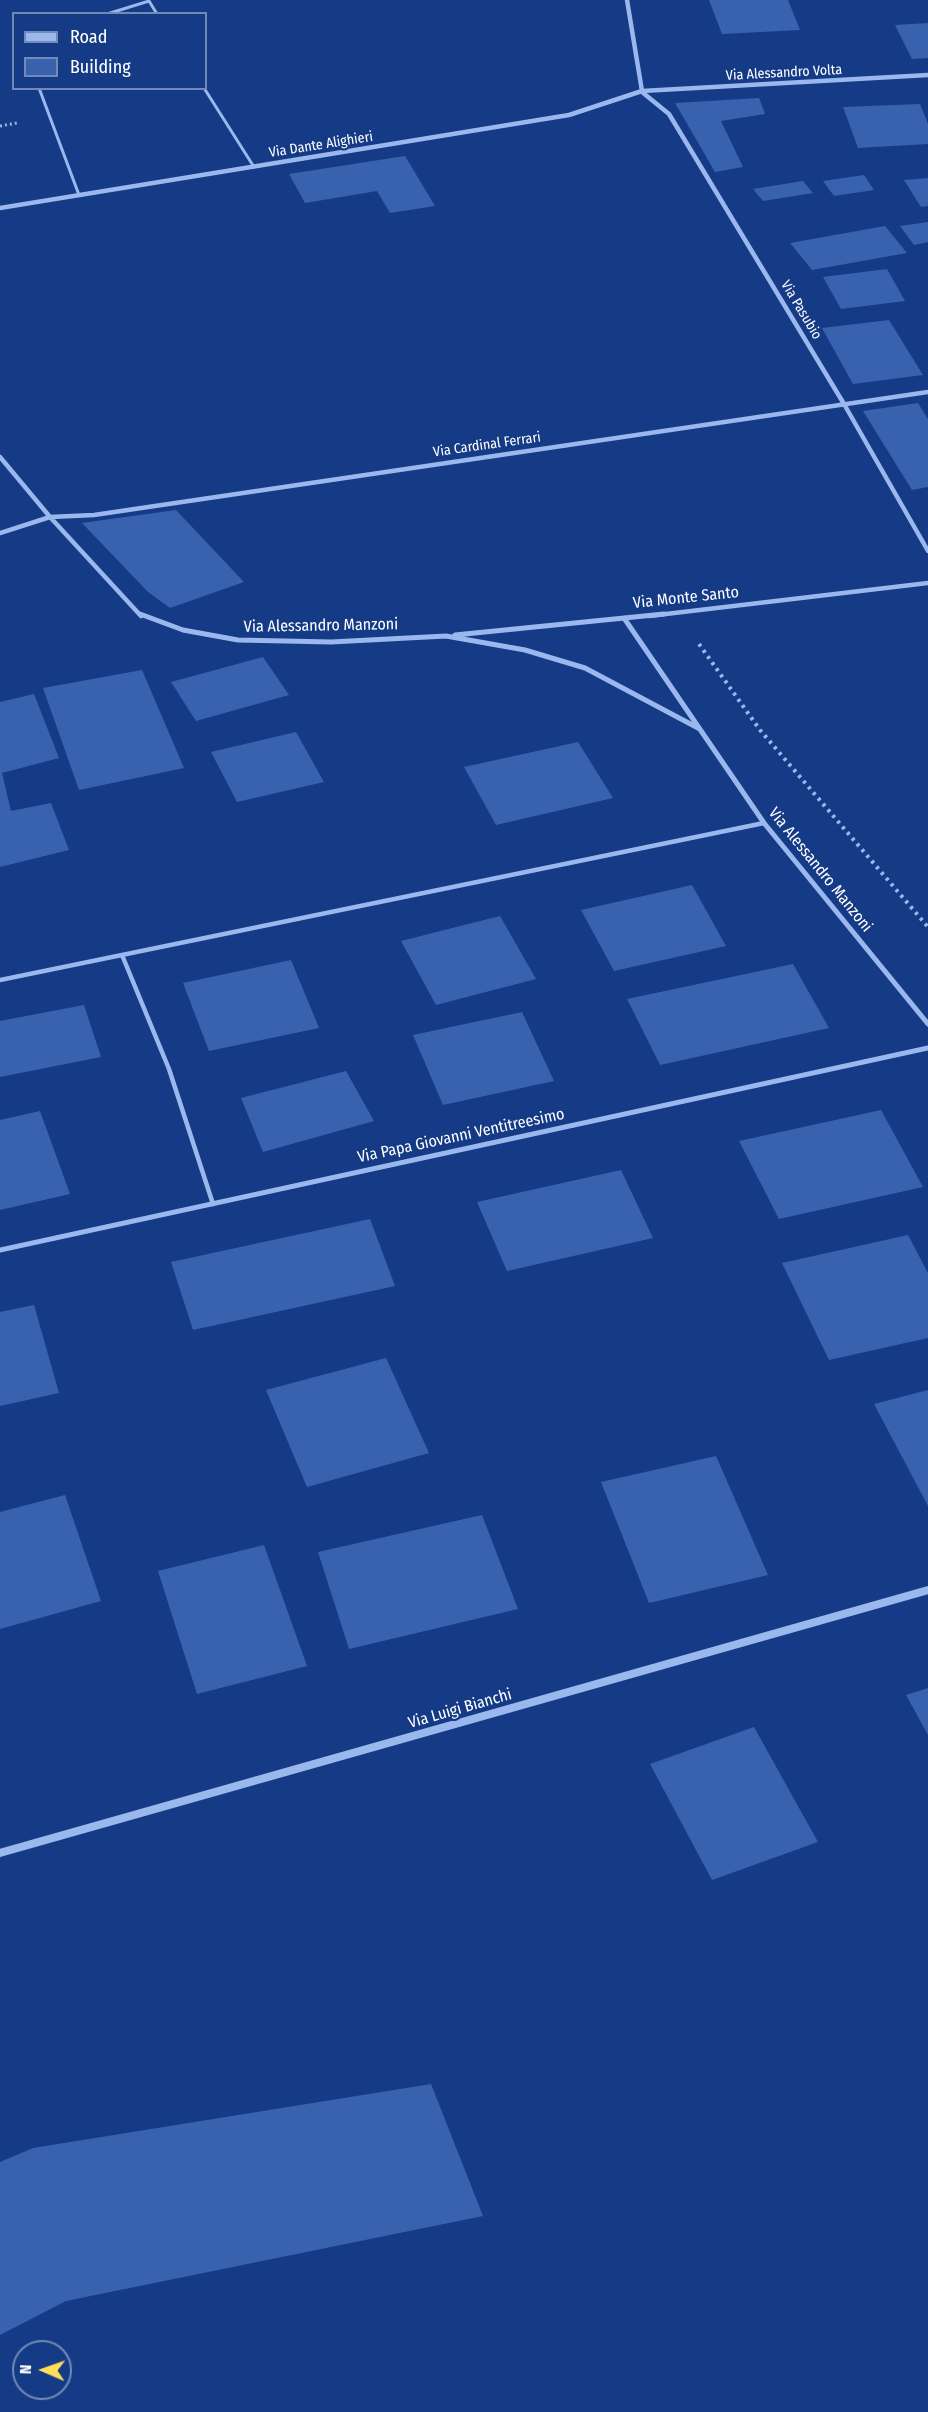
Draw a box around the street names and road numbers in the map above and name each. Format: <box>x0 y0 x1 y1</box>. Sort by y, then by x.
street label: Via Alessandro Volta <box>725 62 843 84</box>
street label: Via Dante Alighieri <box>268 128 374 162</box>
street label: Via Pasubio <box>777 277 825 343</box>
street label: Via Cardinal Ferrari <box>432 429 542 461</box>
street label: Via Monte Santo <box>632 583 740 613</box>
street label: Via Alessandro Manzoni <box>244 615 398 637</box>
street label: Via Alessandro Manzoni <box>764 804 876 936</box>
street label: Via Papa Giovanni Ventitreesimo <box>356 1105 566 1167</box>
street label: Via Luigi Bianchi <box>406 1685 514 1733</box>

